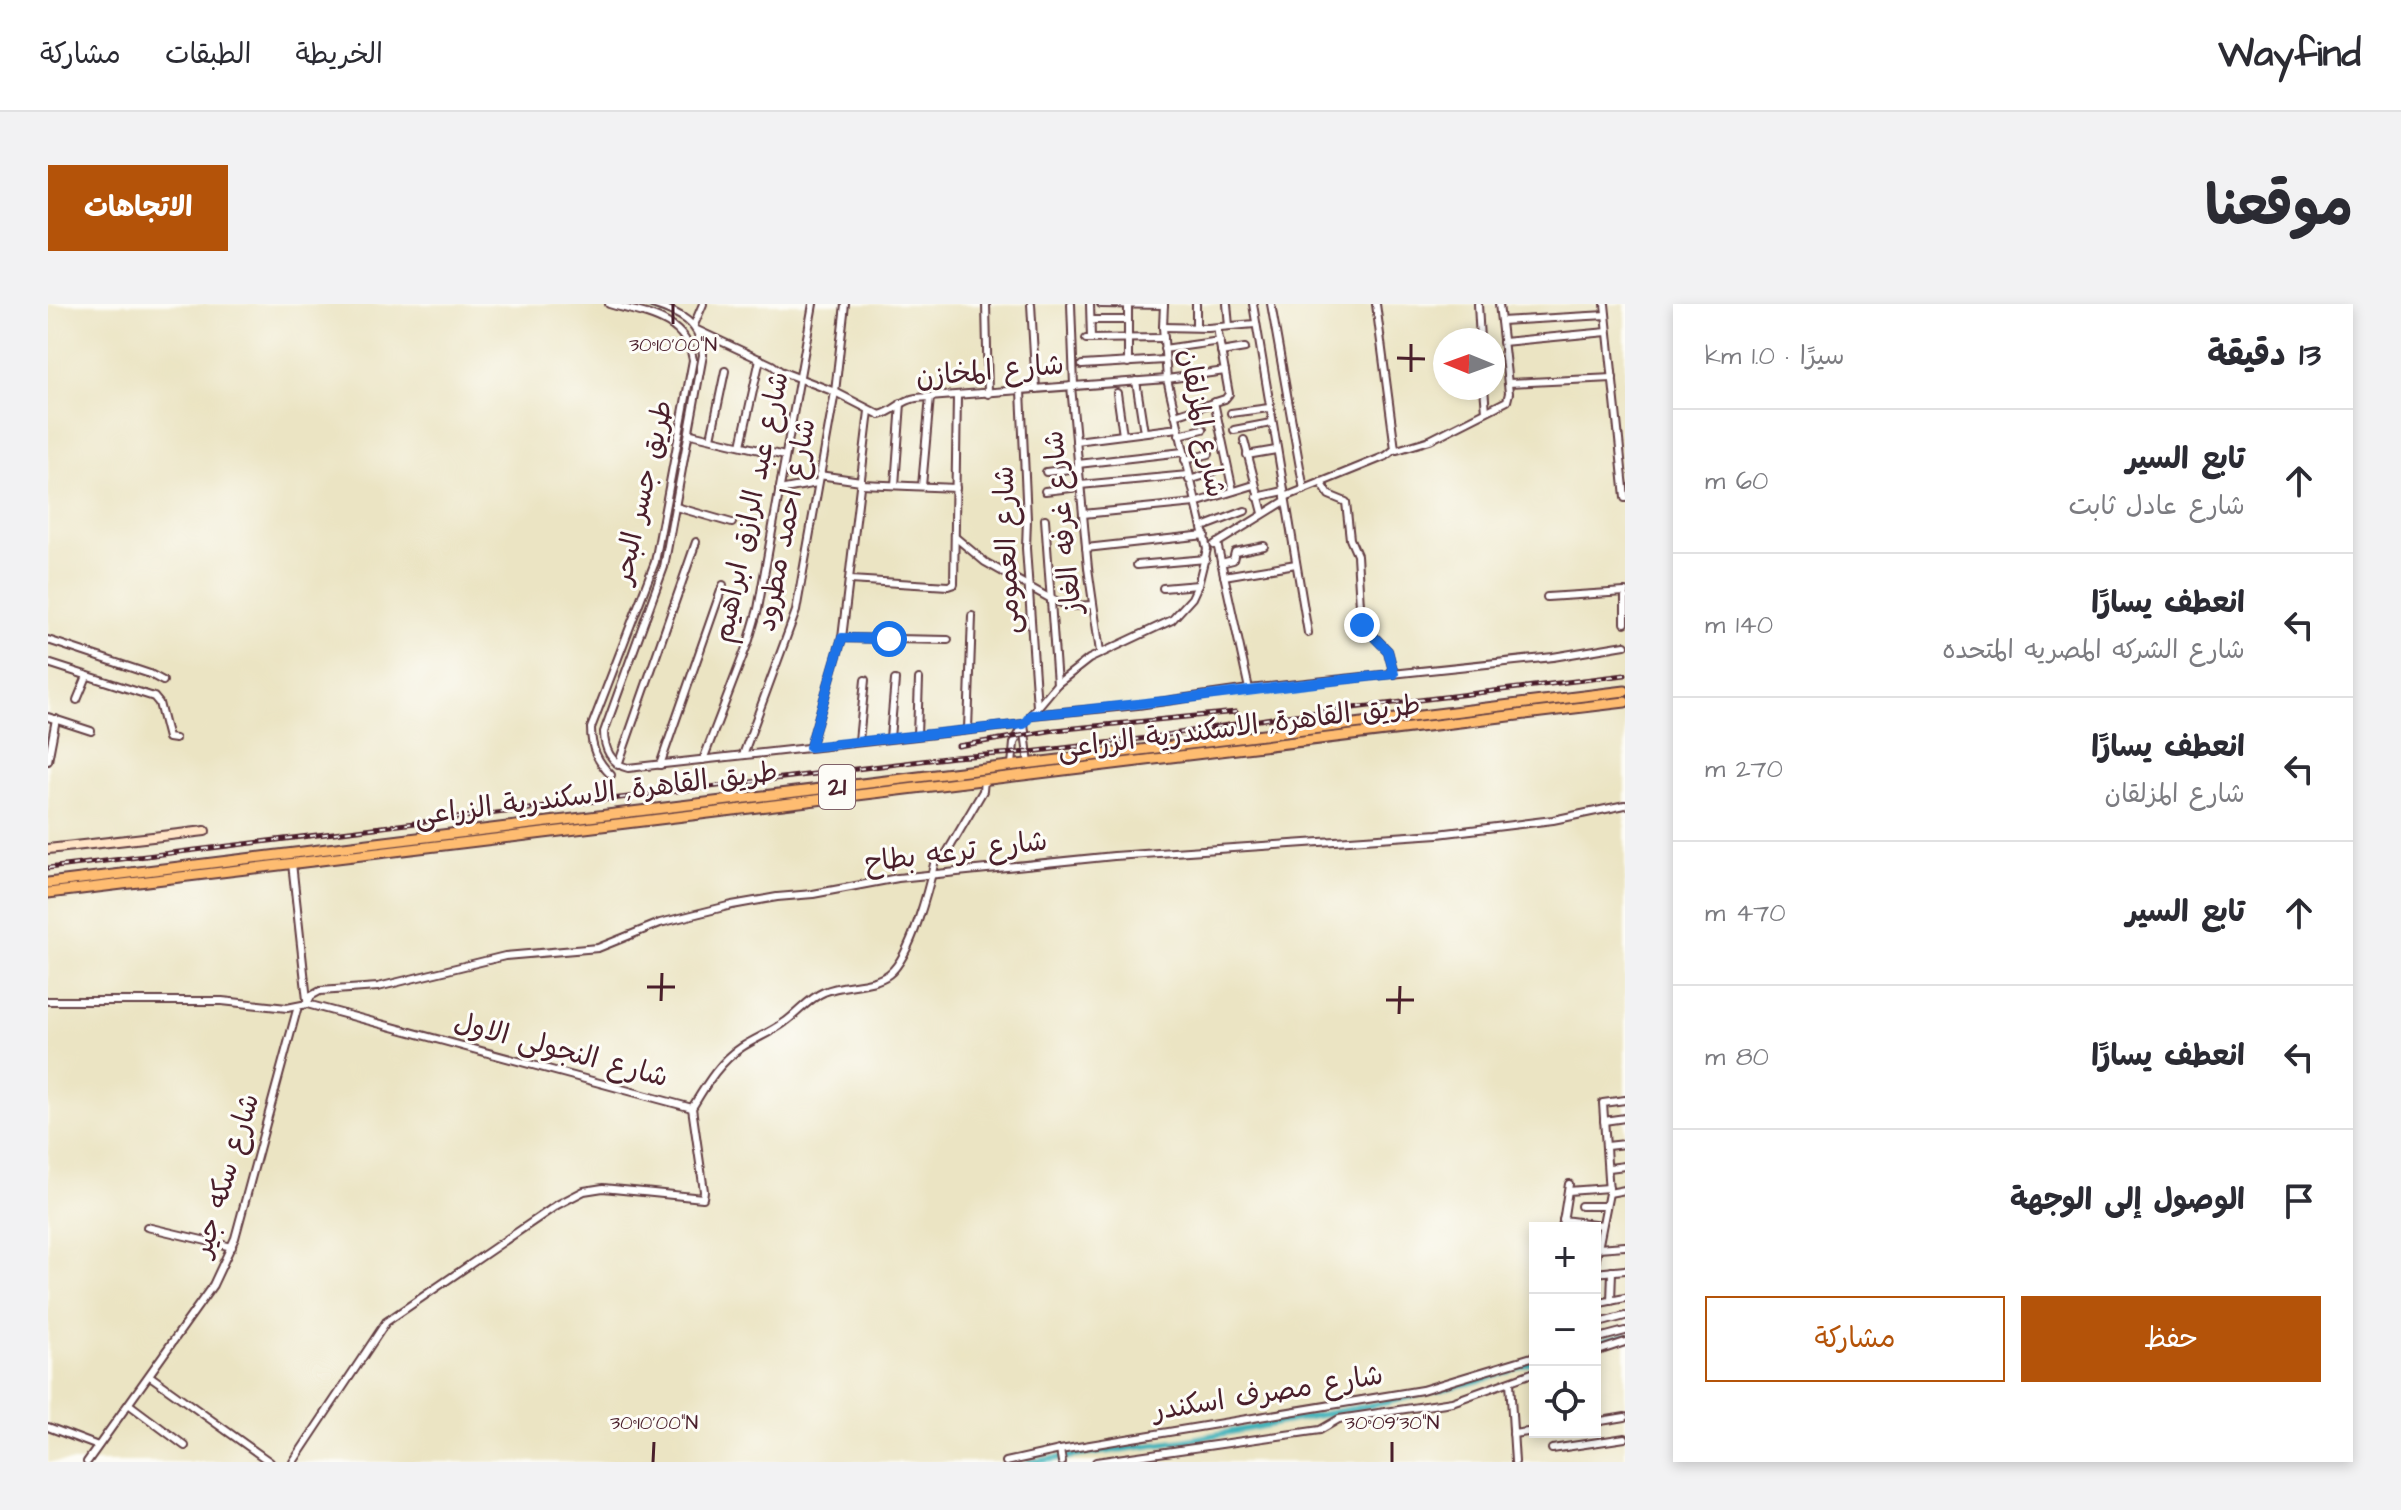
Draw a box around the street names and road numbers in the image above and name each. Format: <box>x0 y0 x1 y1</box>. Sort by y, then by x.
street label: شارع المخازن <box>914 345 1066 397</box>
street label: شارع المزلقان <box>1168 345 1236 501</box>
street label: شارع عبد الرازق ابراهيم <box>703 368 800 646</box>
street label: طريق جسر البحر <box>602 396 683 590</box>
street label: شارع احمد مطرود <box>746 415 826 635</box>
street label: شارع غرفه الغاز <box>1034 428 1092 618</box>
street label: شارع العمومى <box>985 465 1029 635</box>
street label: طريق القاهرة, الاسكندرية الزراعى <box>1055 685 1423 769</box>
street label: طريق القاهرة, الاسكندرية الزراعى <box>412 752 780 836</box>
road number: 21 <box>819 765 855 809</box>
street label: شارع ترعه بطاح <box>862 821 1050 883</box>
street label: شارع النجولى الاول <box>450 1003 672 1097</box>
street label: شارع سكه جير <box>182 1089 269 1263</box>
street label: شارع مصرف اسكندر <box>1148 1356 1386 1431</box>

